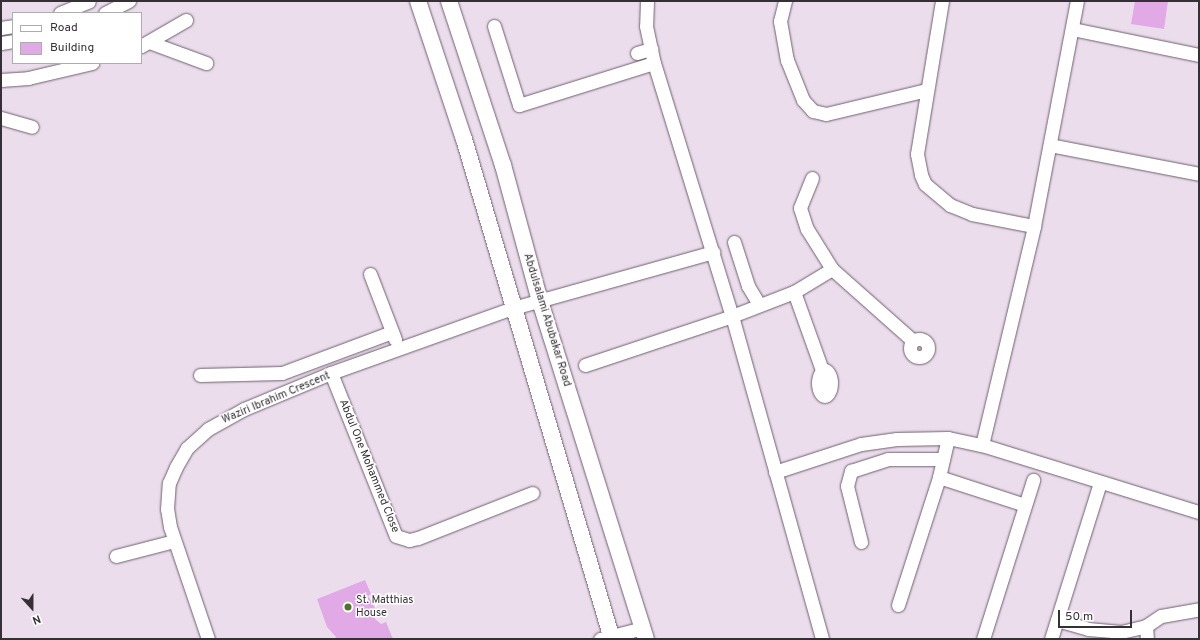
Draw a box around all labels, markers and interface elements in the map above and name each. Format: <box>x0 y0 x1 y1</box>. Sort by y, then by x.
legend <box>12 12 142 64</box>
text: Road <box>50 20 78 36</box>
text: Building <box>50 40 94 56</box>
street label: Abdulsalami Abubakar Road <box>520 252 574 388</box>
street label: Waziri Ibrahim Crescent <box>220 369 332 427</box>
street label: Abdul One Mohammed Close <box>336 397 402 535</box>
north arrow <box>12 588 52 628</box>
place label: St. Matthias House <box>356 594 413 620</box>
marker: St. Matthias House <box>343 602 353 612</box>
scale bar <box>1060 602 1134 628</box>
text: 50 m <box>1065 609 1093 625</box>
text: N <box>30 611 42 627</box>

